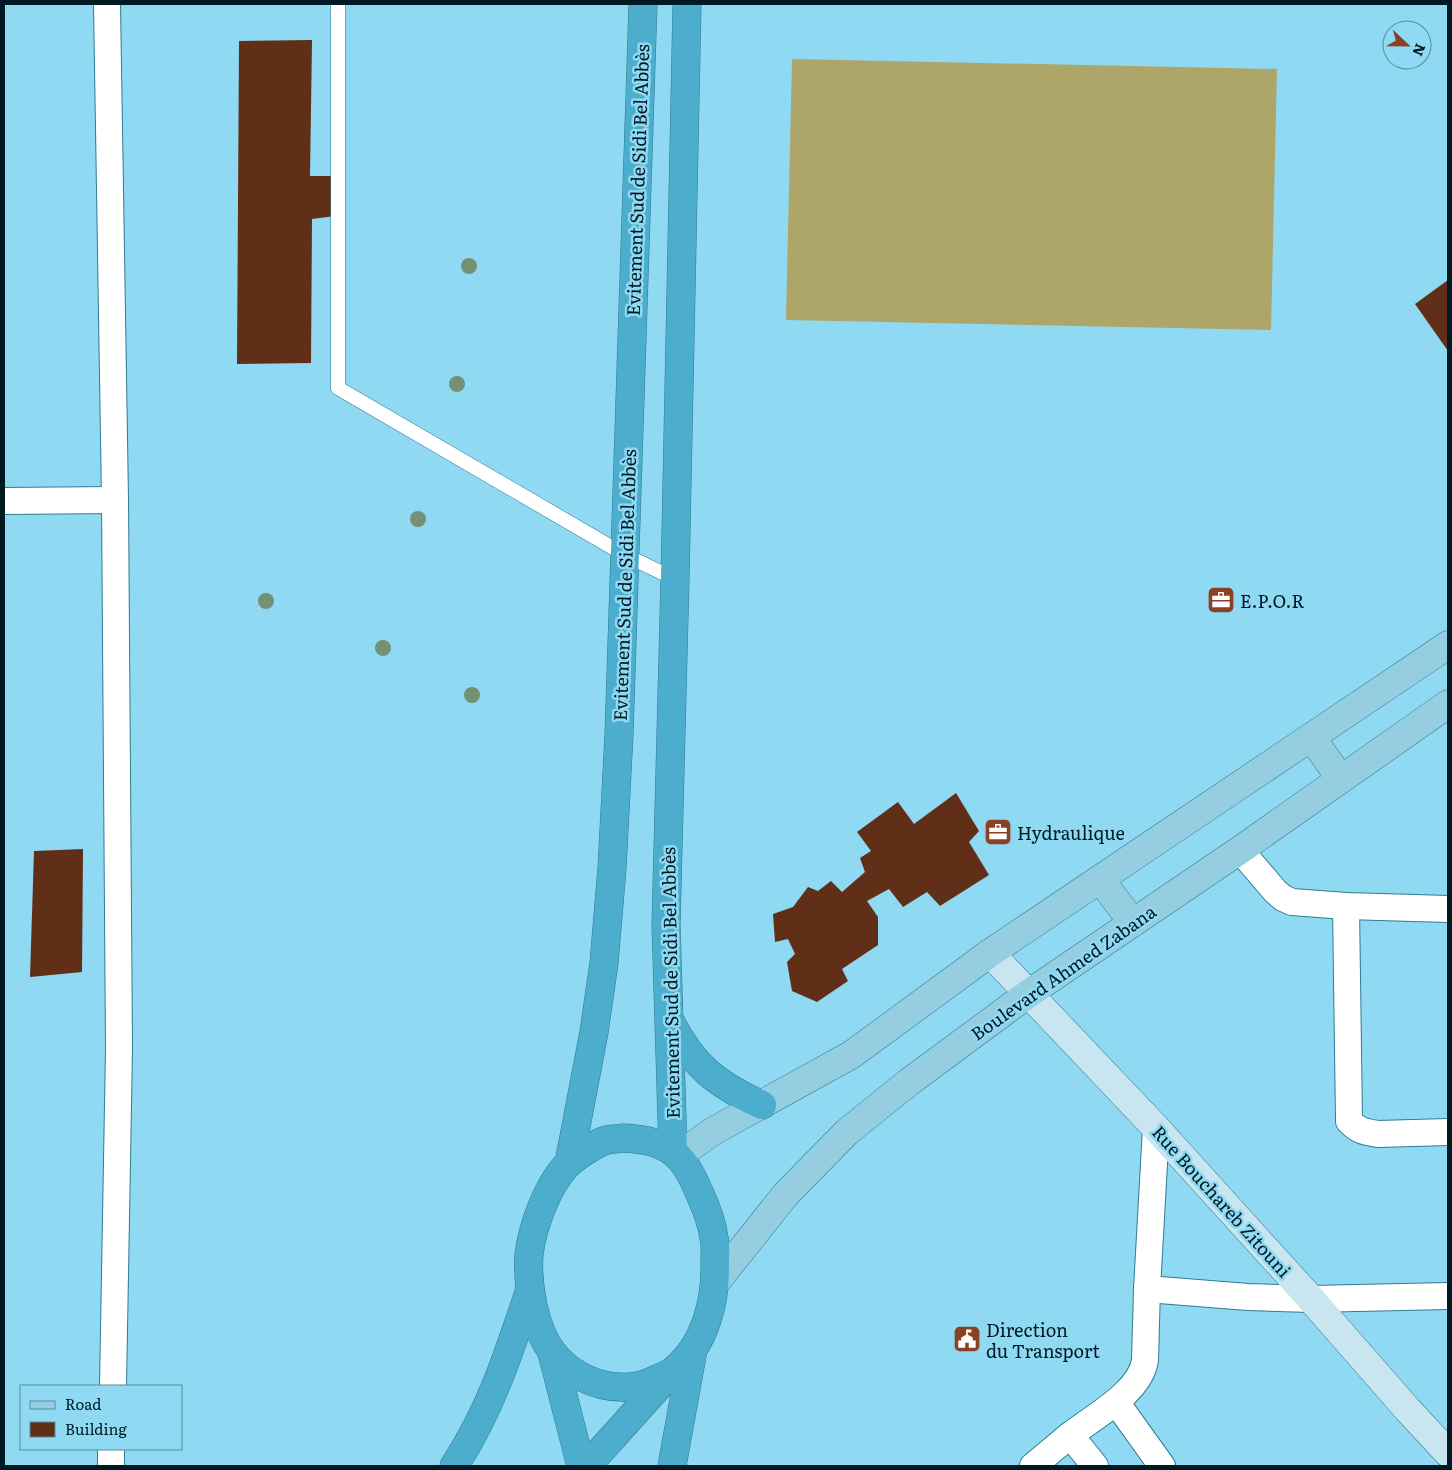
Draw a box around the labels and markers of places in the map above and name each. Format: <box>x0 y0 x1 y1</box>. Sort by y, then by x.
office icon: E.P.O.R <box>1206 585 1236 615</box>
place label: E.P.O.R <box>1240 587 1305 614</box>
office icon: Hydraulique <box>983 817 1013 847</box>
place label: Hydraulique <box>1017 819 1125 846</box>
place label: Direction du Transport <box>986 1316 1100 1364</box>
public building icon: Direction du Transport <box>952 1324 982 1354</box>

